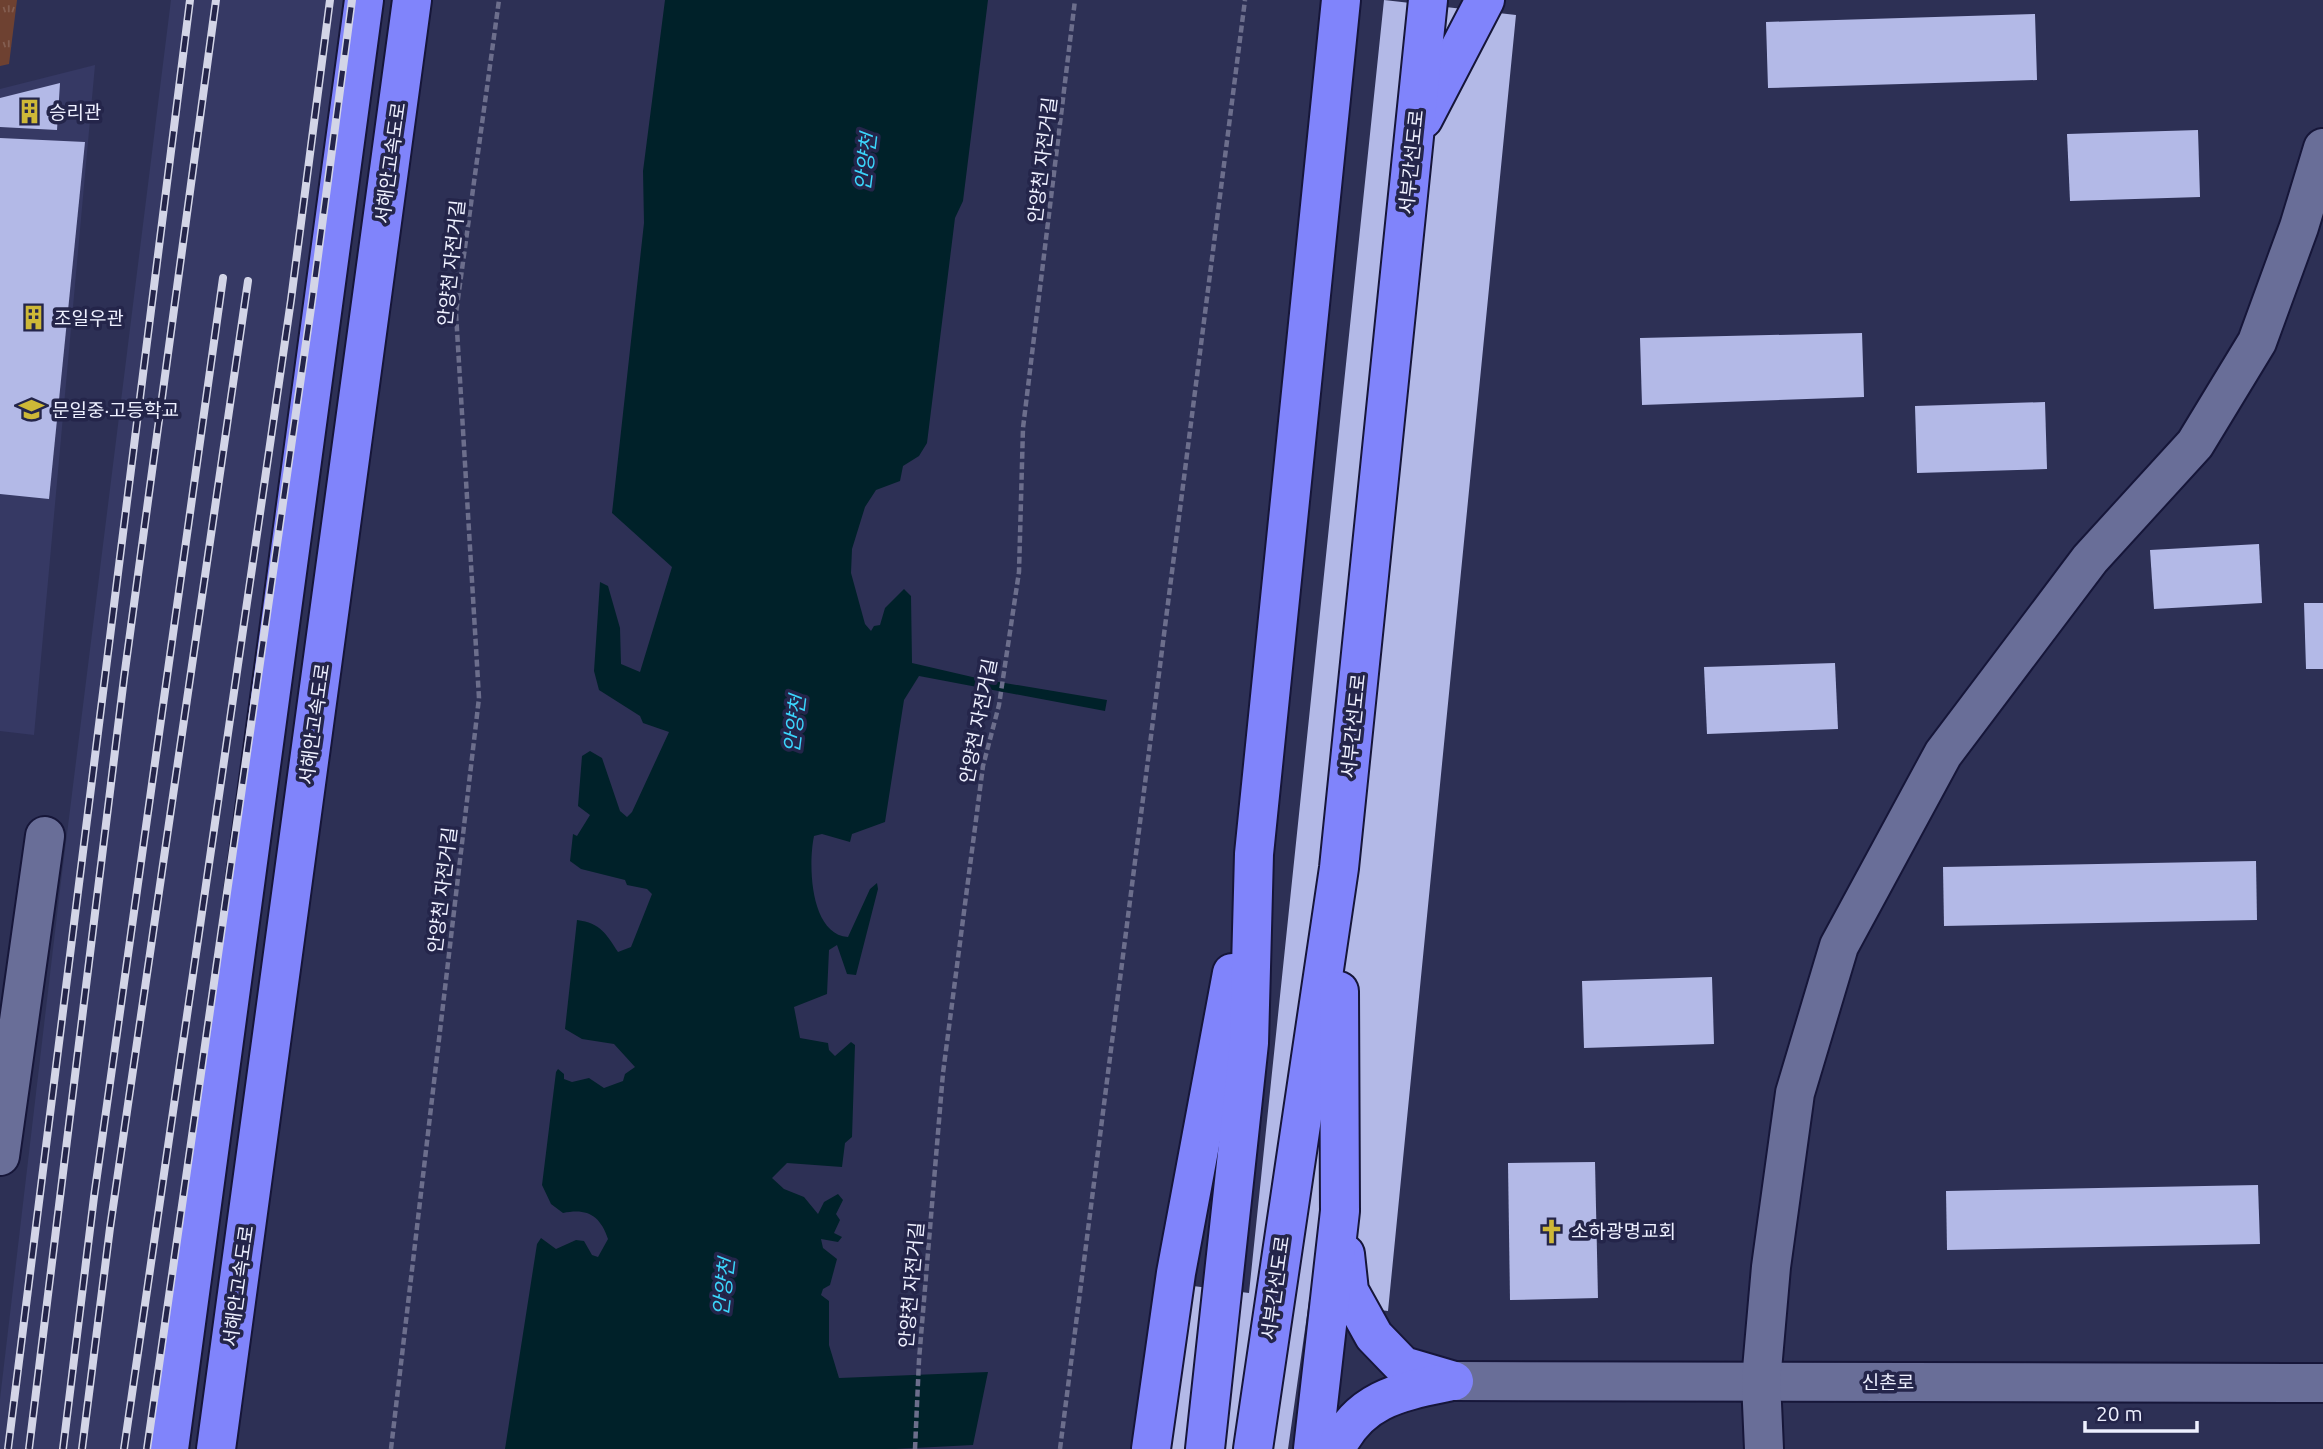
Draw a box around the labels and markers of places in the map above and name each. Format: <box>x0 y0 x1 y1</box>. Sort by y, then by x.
building icon: 승리관 <box>15 98 43 126</box>
place label: 승리관 <box>49 101 101 123</box>
building icon: 조일우관 <box>20 304 48 332</box>
place label: 조일우관 <box>54 307 124 329</box>
school or university icon: 문일중·고등학교 <box>18 396 46 424</box>
place label: 문일중·고등학교 <box>52 399 179 421</box>
church icon: 소하광명교회 <box>1537 1217 1565 1245</box>
place label: 소하광명교회 <box>1571 1220 1676 1242</box>

